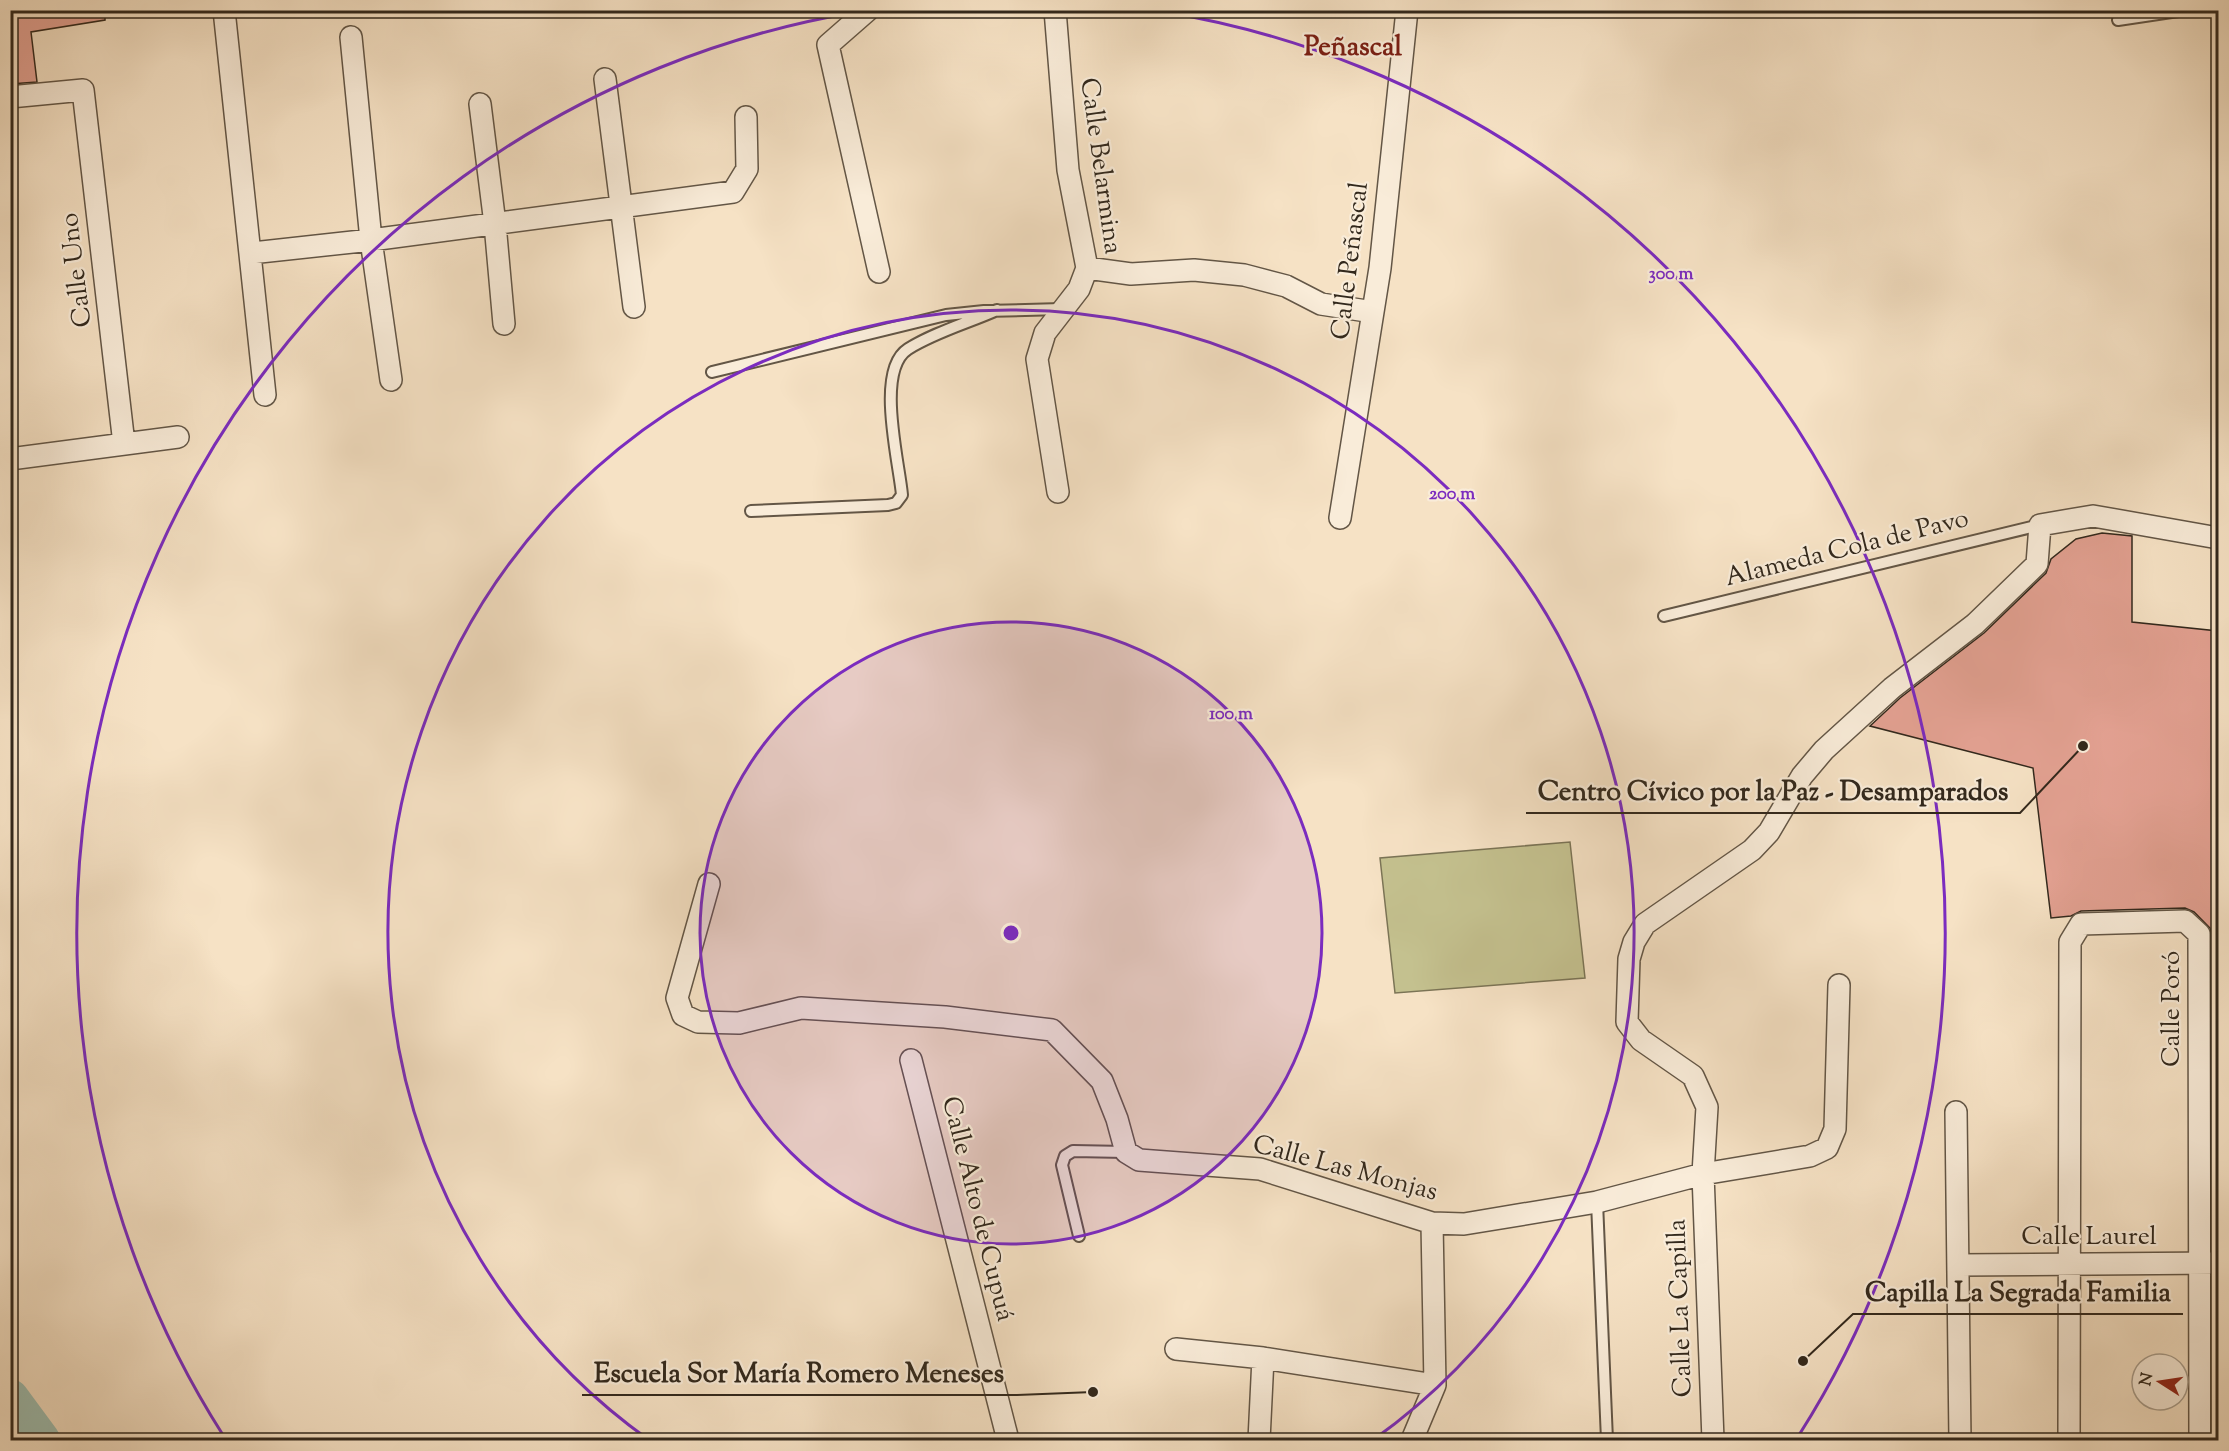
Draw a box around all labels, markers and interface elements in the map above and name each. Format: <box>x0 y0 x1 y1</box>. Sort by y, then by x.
district label: Peñascal <box>1304 29 1402 68</box>
street label: Calle Belarmina <box>1069 75 1131 257</box>
street label: Calle Peñascal <box>1323 180 1379 342</box>
street label: Calle Uno <box>52 211 102 329</box>
text: 300 m <box>1649 262 1694 288</box>
text: 200 m <box>1429 482 1475 508</box>
street label: Alameda Cola de Pavo <box>1721 501 1973 597</box>
text: 100 m <box>1209 702 1253 728</box>
callout: Centro Cívico por la Paz - Desamparados <box>1526 768 2020 813</box>
text: Centro Cívico por la Paz - Desamparados <box>1538 774 2009 813</box>
centre of rings <box>1001 923 1021 943</box>
street label: Calle Poró <box>2154 951 2191 1067</box>
street label: Calle Alto de Cupuá <box>931 1093 1023 1325</box>
street label: Calle Las Monjas <box>1248 1127 1442 1211</box>
street label: Calle La Capilla <box>1659 1218 1703 1398</box>
street label: Calle Laurel <box>2021 1219 2157 1256</box>
callout: Capilla La Segrada Familia <box>1853 1269 2183 1314</box>
text: Capilla La Segrada Familia <box>1865 1275 2172 1314</box>
callout: Escuela Sor María Romero Meneses <box>582 1350 1017 1395</box>
north arrow <box>2130 1352 2190 1412</box>
text: Escuela Sor María Romero Meneses <box>594 1356 1004 1395</box>
text: N <box>2135 1371 2160 1388</box>

